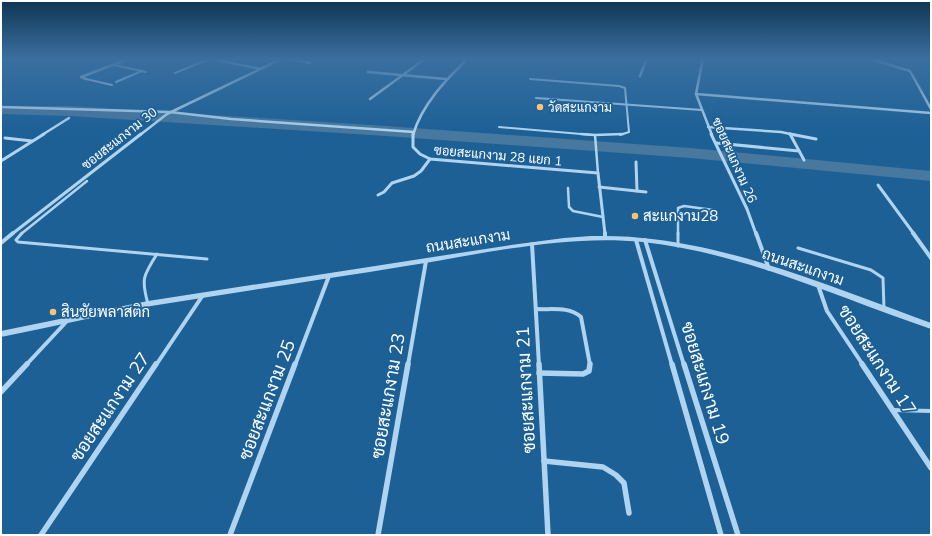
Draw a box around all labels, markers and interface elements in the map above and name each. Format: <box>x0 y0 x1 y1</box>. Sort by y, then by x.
place label: วัดสะแกงาม <box>548 99 612 115</box>
marker: วัดสะแกงาม <box>535 102 545 112</box>
street label: ซอยสะแกงาม 30 <box>78 103 160 173</box>
street label: ซอยสะแกงาม 26 <box>709 115 761 205</box>
street label: ซอยสะแกงาม 28 แยก 1 <box>433 141 563 169</box>
place label: สะแกงาม28 <box>643 206 718 225</box>
marker: สะแกงาม28 <box>630 211 640 221</box>
street label: ถนนสะแกงาม <box>424 224 511 257</box>
street label: ถนนสะแกงาม <box>760 244 847 289</box>
street label: ซอยสะแกงาม 17 <box>833 300 922 419</box>
place label: สินชัยพลาสติก <box>61 302 150 321</box>
marker: สินชัยพลาสติก <box>48 307 58 317</box>
street label: ซอยสะแกงาม 19 <box>676 319 735 447</box>
street label: ซอยสะแกงาม 21 <box>511 326 540 454</box>
street label: ซอยสะแกงาม 23 <box>365 331 410 460</box>
street label: ซอยสะแกงาม 25 <box>233 336 300 463</box>
street label: ซอยสะแกงาม 27 <box>65 348 155 466</box>

